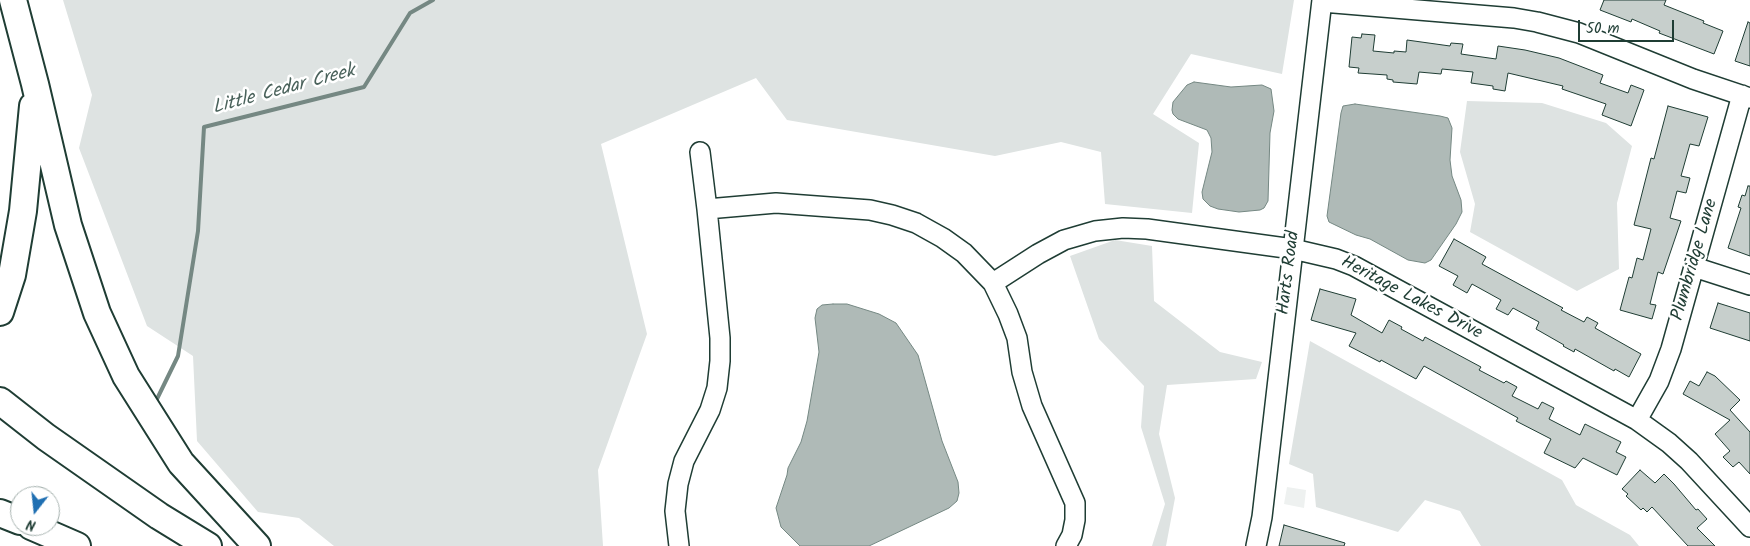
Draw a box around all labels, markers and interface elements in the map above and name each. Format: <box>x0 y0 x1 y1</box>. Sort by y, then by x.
scale bar <box>1580 10 1676 42</box>
text: 50 m <box>1586 17 1620 41</box>
water label: Little Cedar Creek <box>210 61 358 121</box>
street label: Plumbridge Lane <box>1668 197 1724 323</box>
street label: Harts Road <box>1274 230 1306 316</box>
street label: Heritage Lakes Drive <box>1337 253 1485 345</box>
north arrow <box>10 486 60 536</box>
text: N <box>24 513 38 536</box>

